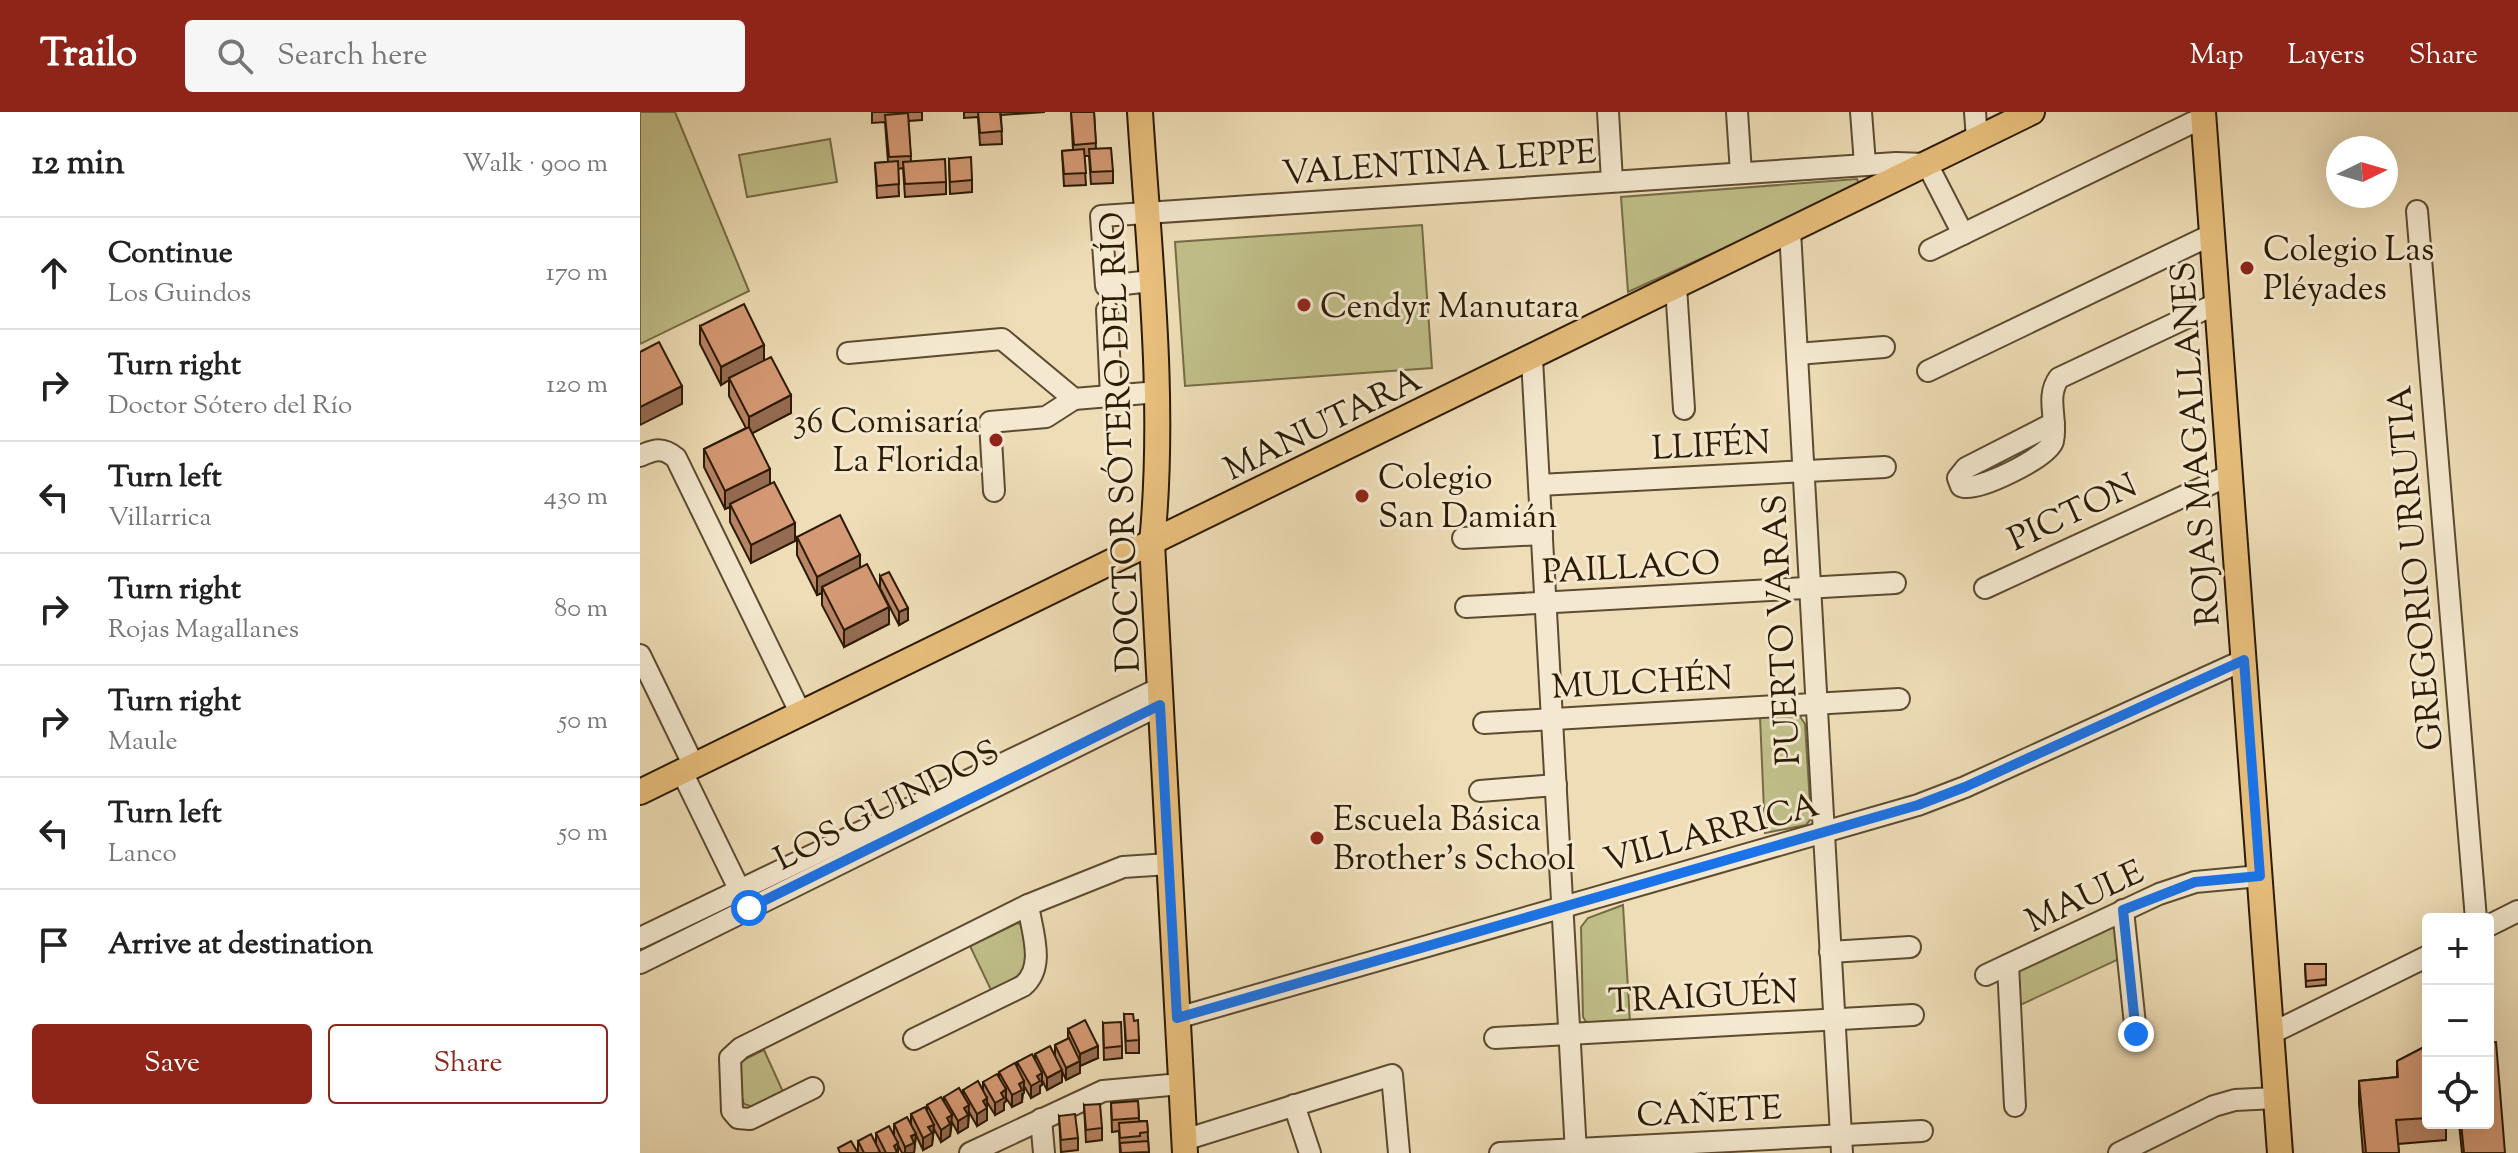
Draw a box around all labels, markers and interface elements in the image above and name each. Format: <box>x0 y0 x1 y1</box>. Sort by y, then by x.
search box <box>185 20 745 92</box>
text: Trailo <box>40 29 137 83</box>
icon: search <box>213 34 257 78</box>
text: Search here <box>277 35 427 78</box>
text: Map <box>2190 36 2243 76</box>
text: Layers <box>2287 36 2365 76</box>
text: Share <box>2409 36 2478 76</box>
street label: VALENTINA LEPPE <box>1280 129 1598 200</box>
north arrow <box>2326 136 2398 208</box>
text: 12 min <box>32 140 125 189</box>
text: Walk · 900 m <box>462 146 608 183</box>
street label: DOCTOR SÓTERO DEL RÍO <box>1090 211 1155 673</box>
place label: Colegio Las Pléyades <box>2263 227 2434 315</box>
text: Continue <box>108 233 233 276</box>
icon: ahead <box>32 251 76 295</box>
text: 170 m <box>546 255 608 292</box>
marker: Colegio Las Pléyades <box>2238 259 2256 277</box>
street label: ROJAS MAGALLANES <box>2160 260 2235 628</box>
text: Los Guindos <box>108 276 251 313</box>
place label: Cendyr Manutara <box>1320 284 1579 333</box>
marker: Cendyr Manutara <box>1295 296 1313 314</box>
text: Turn right <box>108 345 241 388</box>
street label: MANUTARA <box>1217 357 1431 495</box>
icon: right <box>32 363 76 407</box>
text: 120 m <box>546 367 608 404</box>
street label: GREGORIO URRUTIA <box>2377 383 2458 752</box>
text: Doctor Sótero del Río <box>108 388 352 425</box>
place label: 36 Comisaría La Florida <box>793 399 980 487</box>
street label: LLIFÉN <box>1651 420 1772 475</box>
marker: 36 Comisaría La Florida <box>987 431 1005 449</box>
place label: Colegio San Damián <box>1378 455 1557 543</box>
text: Turn left <box>108 457 222 500</box>
street label: PICTON <box>2001 463 2146 565</box>
icon: left <box>32 475 76 519</box>
text: 430 m <box>544 479 608 516</box>
marker: Colegio San Damián <box>1353 487 1371 505</box>
street label: PUERTO VARAS <box>1752 493 1815 766</box>
text: Villarrica <box>108 500 211 537</box>
street label: PAILLACO <box>1541 540 1721 599</box>
text: Turn right <box>108 569 241 612</box>
icon: right <box>32 587 76 631</box>
text: 80 m <box>554 591 608 628</box>
text: Rojas Magallanes <box>108 612 299 649</box>
street label: MULCHÉN <box>1550 655 1734 714</box>
text: Turn right <box>108 681 241 724</box>
icon: right <box>32 699 76 743</box>
text: 50 m <box>558 703 608 740</box>
text: Maule <box>108 724 178 761</box>
street label: LOS GUINDOS <box>766 729 1009 885</box>
street label: VILLARRICA <box>1599 782 1825 887</box>
text: Turn left <box>108 793 222 836</box>
place label: Escuela Básica Brother's School <box>1333 797 1576 885</box>
icon: left <box>32 811 76 855</box>
text: 50 m <box>558 815 608 852</box>
marker: Escuela Básica Brother's School <box>1308 829 1326 847</box>
text: Lanco <box>108 836 177 873</box>
street label: MAULE <box>2018 849 2153 947</box>
route start <box>731 890 767 926</box>
map controls <box>2422 913 2494 1129</box>
button: + <box>2422 913 2494 985</box>
icon: arrive <box>32 923 76 967</box>
text: Arrive at destination <box>108 924 373 967</box>
street label: TRAIGUÉN <box>1607 969 1799 1028</box>
button: − <box>2422 985 2494 1057</box>
route end <box>2118 1016 2154 1052</box>
button: Save <box>32 1024 312 1104</box>
button: Share <box>328 1024 608 1104</box>
button: locate <box>2422 1057 2494 1129</box>
street label: CAÑETE <box>1635 1085 1783 1142</box>

